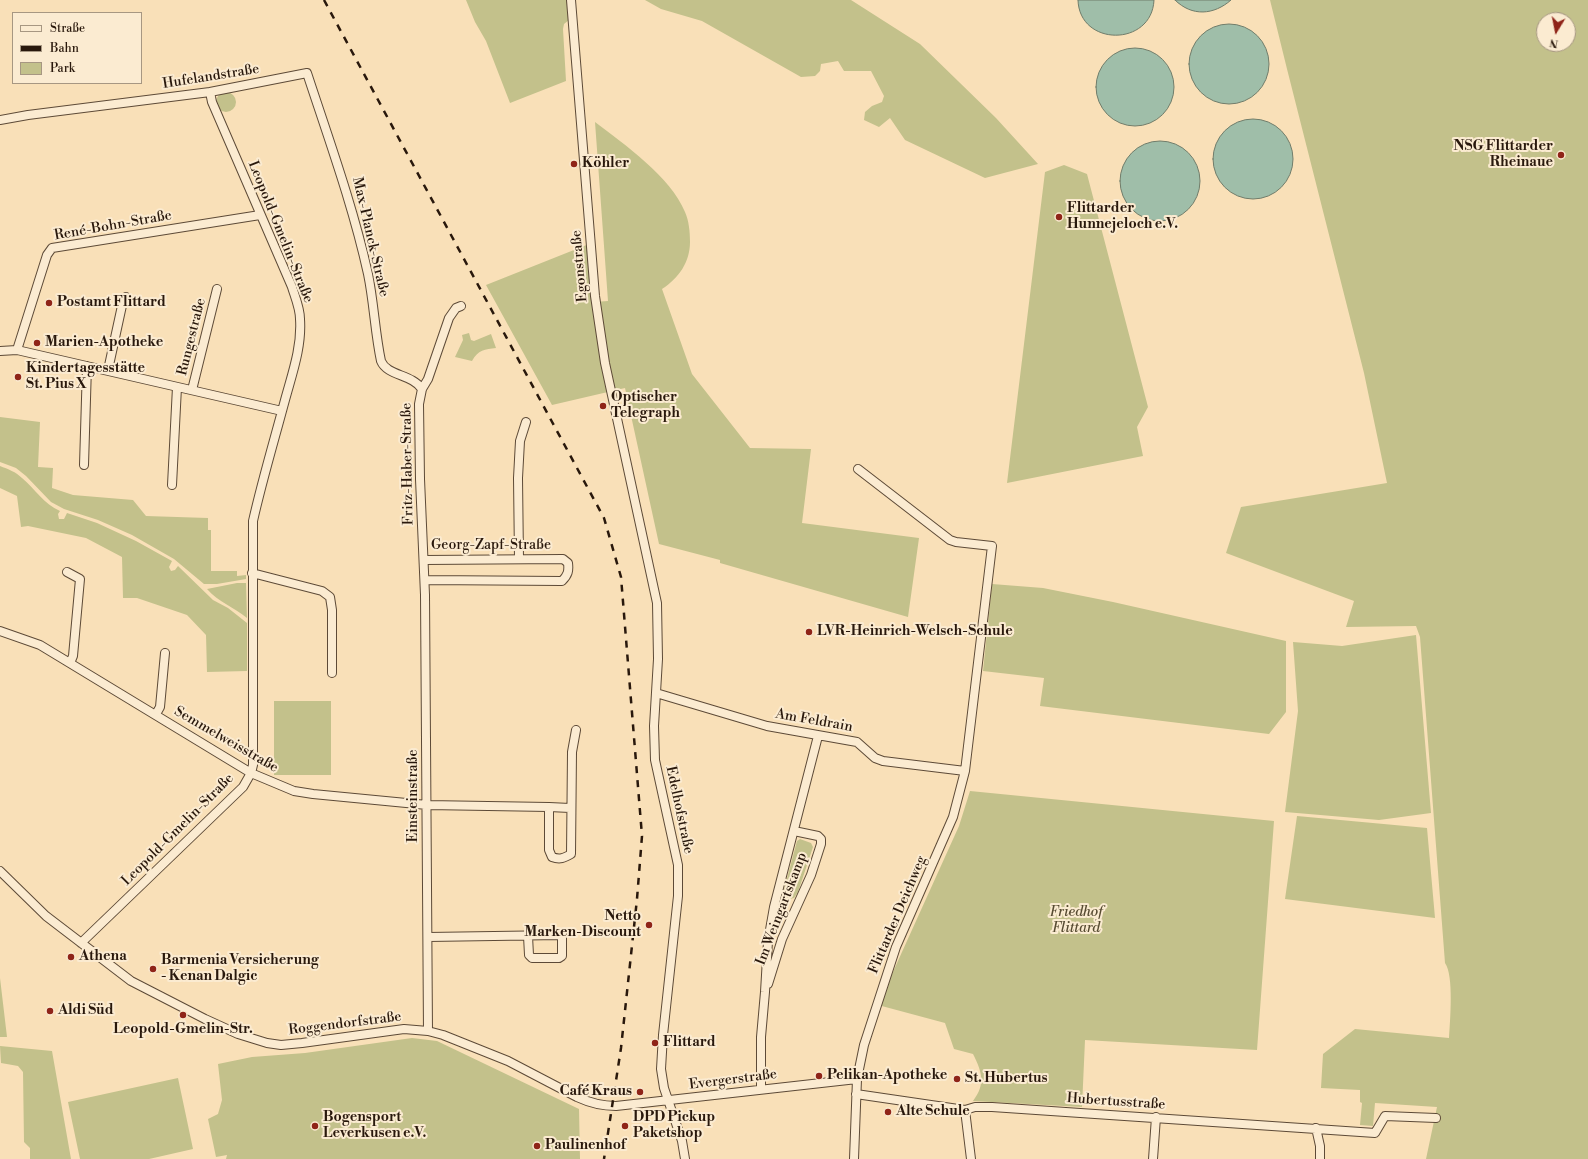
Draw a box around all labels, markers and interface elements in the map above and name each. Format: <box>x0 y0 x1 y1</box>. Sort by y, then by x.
legend <box>12 12 142 84</box>
north arrow <box>1536 12 1576 52</box>
text: Straße <box>50 21 85 36</box>
text: N <box>1549 35 1560 50</box>
text: Bahn <box>50 41 79 56</box>
text: Park <box>50 61 75 76</box>
street label: Hufelandstraße <box>161 61 261 93</box>
place label: NSG Flittarder Rheinaue <box>1453 139 1553 172</box>
marker: NSG Flittarder Rheinaue <box>1556 150 1566 160</box>
place label: Köhler <box>582 156 629 172</box>
street label: Leopold-Gmelin-Straße <box>244 159 316 305</box>
marker: Köhler <box>569 159 579 169</box>
street label: Max-Planck-Straße <box>348 176 392 298</box>
place label: Flittarder Hunnejeloch e.V. <box>1067 201 1178 234</box>
street label: René-Bohn-Straße <box>53 207 173 245</box>
marker: Flittarder Hunnejeloch e.V. <box>1054 212 1064 222</box>
street label: Egonstraße <box>568 229 592 303</box>
place label: Postamt Flittard <box>57 295 166 311</box>
street label: Rungestraße <box>174 296 210 378</box>
marker: Postamt Flittard <box>44 298 54 308</box>
place label: Marien-Apotheke <box>45 335 163 351</box>
marker: Marien-Apotheke <box>32 338 42 348</box>
place label: Kindertagesstätte St. Pius X <box>26 361 145 394</box>
marker: Kindertagesstätte St. Pius X <box>13 372 23 382</box>
place label: Optischer Telegraph <box>611 390 680 422</box>
marker: Optischer Telegraph <box>598 401 608 411</box>
street label: Fritz-Haber-Straße <box>399 403 417 525</box>
street label: Georg-Zapf-Straße <box>431 538 551 554</box>
place label: LVR-Heinrich-Welsch-Schule <box>817 624 1013 640</box>
marker: LVR-Heinrich-Welsch-Schule <box>804 627 814 637</box>
street label: Semmelweisstraße <box>171 703 281 777</box>
street label: Am Feldrain <box>774 706 854 736</box>
street label: Einsteinstraße <box>406 750 422 842</box>
street label: Edelhofstraße <box>662 765 696 855</box>
street label: Leopold-Gmelin-Straße <box>118 770 238 890</box>
street label: Im Weingartskamp <box>753 850 811 968</box>
street label: Flittarder Deichweg <box>866 853 930 977</box>
park label: Friedhof Flittard <box>1050 905 1102 938</box>
place label: Netto Marken-Discount <box>524 909 641 942</box>
marker: Netto Marken-Discount <box>644 920 654 930</box>
place label: Athena <box>79 949 127 965</box>
marker: Athena <box>66 952 76 962</box>
place label: Barmenia Versicherung - Kenan Dalgic <box>161 953 319 986</box>
marker: Barmenia Versicherung - Kenan Dalgic <box>148 964 158 974</box>
place label: Aldi Süd <box>58 1003 114 1019</box>
marker: Aldi Süd <box>45 1006 55 1016</box>
street label: Roggendorfstraße <box>288 1009 402 1039</box>
marker: Leopold-Gmelin-Str. <box>178 1010 188 1020</box>
place label: Leopold-Gmelin-Str. <box>113 1022 253 1038</box>
place label: Flittard <box>663 1035 716 1051</box>
marker: Flittard <box>650 1038 660 1048</box>
street label: Evergerstraße <box>688 1066 778 1094</box>
place label: Pelikan-Apotheke <box>827 1068 947 1084</box>
marker: Pelikan-Apotheke <box>814 1071 824 1081</box>
place label: St. Hubertus <box>965 1071 1048 1087</box>
marker: St. Hubertus <box>952 1074 962 1084</box>
place label: Café Kraus <box>560 1084 632 1100</box>
marker: Café Kraus <box>635 1087 645 1097</box>
street label: Hubertusstraße <box>1066 1090 1166 1114</box>
place label: Alte Schule <box>896 1104 970 1120</box>
marker: Alte Schule <box>883 1107 893 1117</box>
place label: Bogensport Leverkusen e.V. <box>323 1110 426 1142</box>
place label: DPD Pickup Paketshop <box>633 1110 715 1142</box>
marker: Bogensport Leverkusen e.V. <box>310 1121 320 1131</box>
marker: DPD Pickup Paketshop <box>620 1121 630 1131</box>
place label: Paulinenhof <box>545 1138 626 1154</box>
marker: Paulinenhof <box>532 1141 542 1151</box>

